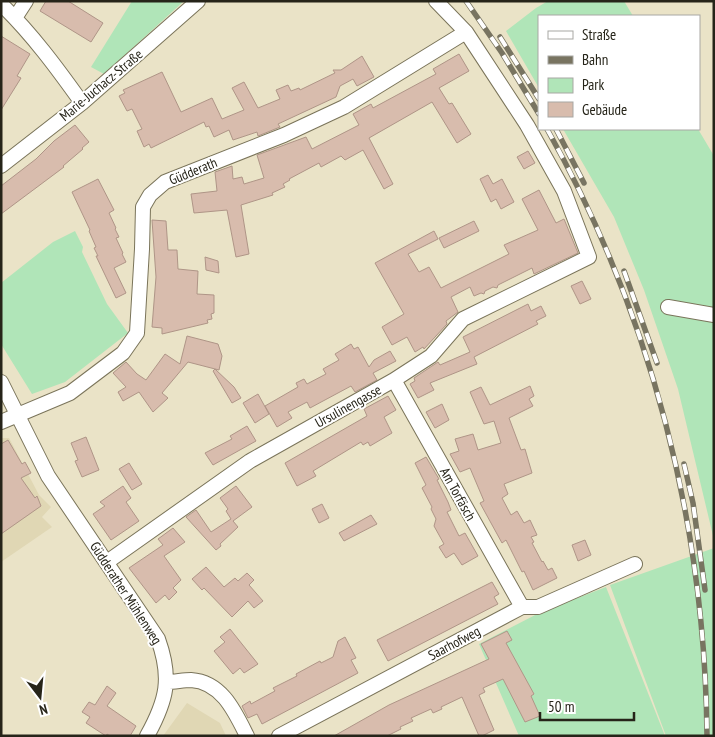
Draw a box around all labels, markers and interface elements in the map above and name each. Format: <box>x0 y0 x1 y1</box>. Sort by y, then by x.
legend <box>538 15 700 130</box>
text: Straße <box>582 25 616 44</box>
street label: Marie-Juchacz-Straße <box>56 45 146 125</box>
text: Bahn <box>582 50 608 69</box>
text: Park <box>582 75 604 94</box>
text: Gebäude <box>582 100 627 119</box>
street label: Güdderath <box>166 153 220 189</box>
street label: Ursulinengasse <box>312 380 385 432</box>
street label: Am Torfäsch <box>436 464 480 524</box>
street label: Güdderather Mühlenweg <box>86 538 166 648</box>
street label: Saarhofweg <box>425 622 483 664</box>
north arrow <box>15 672 65 722</box>
scale bar <box>540 690 634 722</box>
text: 50 m <box>548 697 574 716</box>
text: N <box>37 700 50 719</box>

